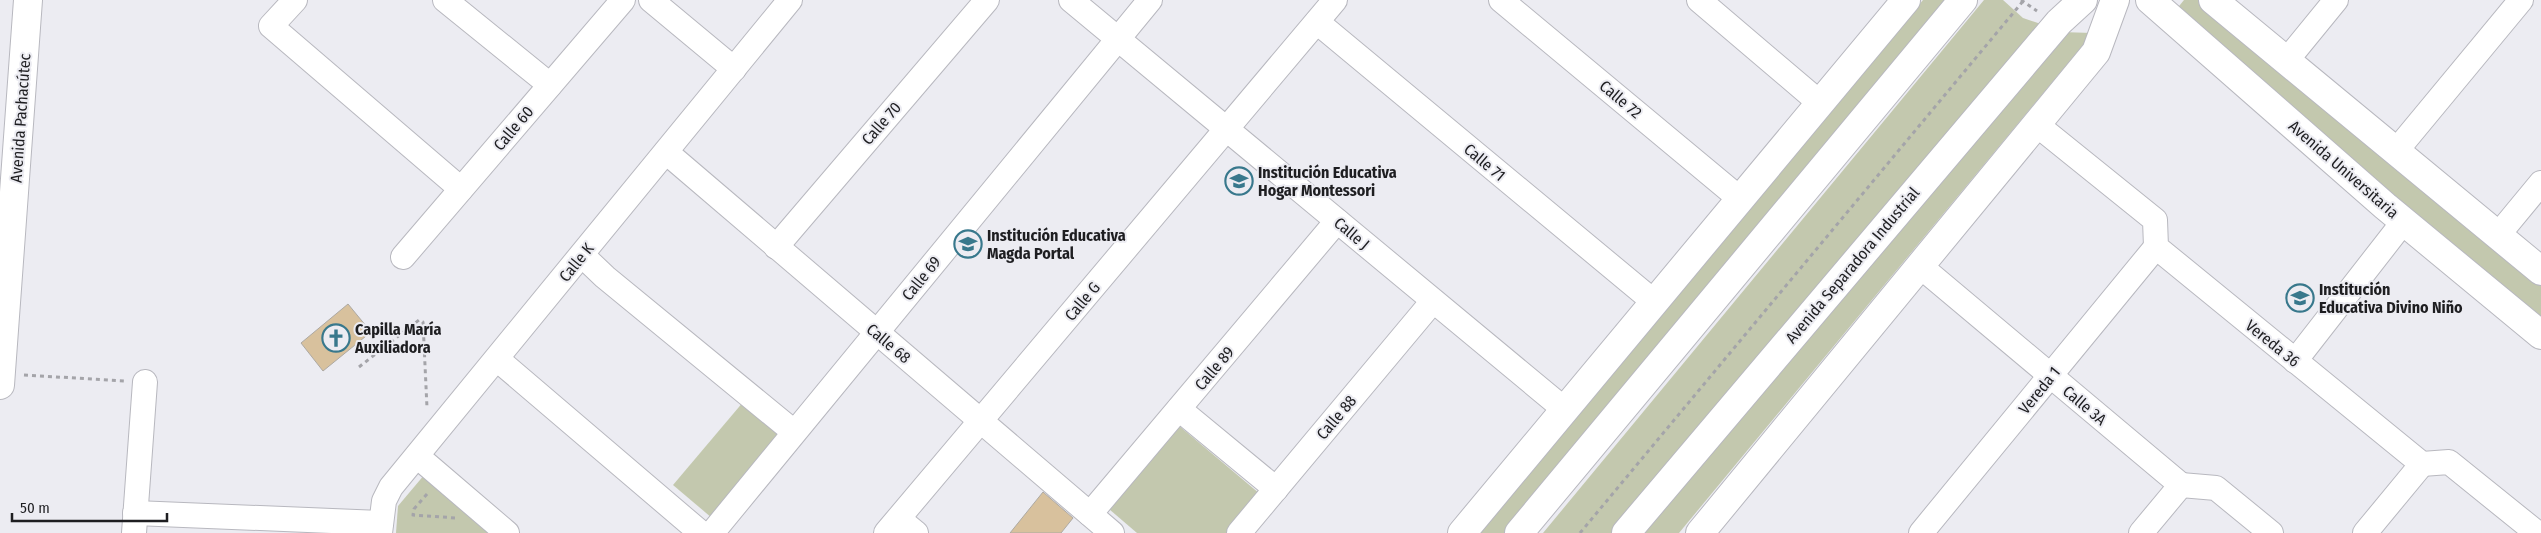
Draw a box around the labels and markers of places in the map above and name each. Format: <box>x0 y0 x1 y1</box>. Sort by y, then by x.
place label: Institución Educativa Hogar Montessori <box>1258 163 1397 200</box>
school or university icon: Institución Educativa Hogar Montessori <box>1224 166 1254 196</box>
place label: Institución Educativa Magda Portal <box>987 226 1126 263</box>
school or university icon: Institución Educativa Magda Portal <box>953 229 983 259</box>
place label: Institución Educativa Divino Niño <box>2319 280 2463 317</box>
school or university icon: Institución Educativa Divino Niño <box>2285 283 2315 313</box>
place label: Capilla María Auxiliadora <box>354 320 441 357</box>
church icon: Capilla María Auxiliadora <box>321 323 351 353</box>

